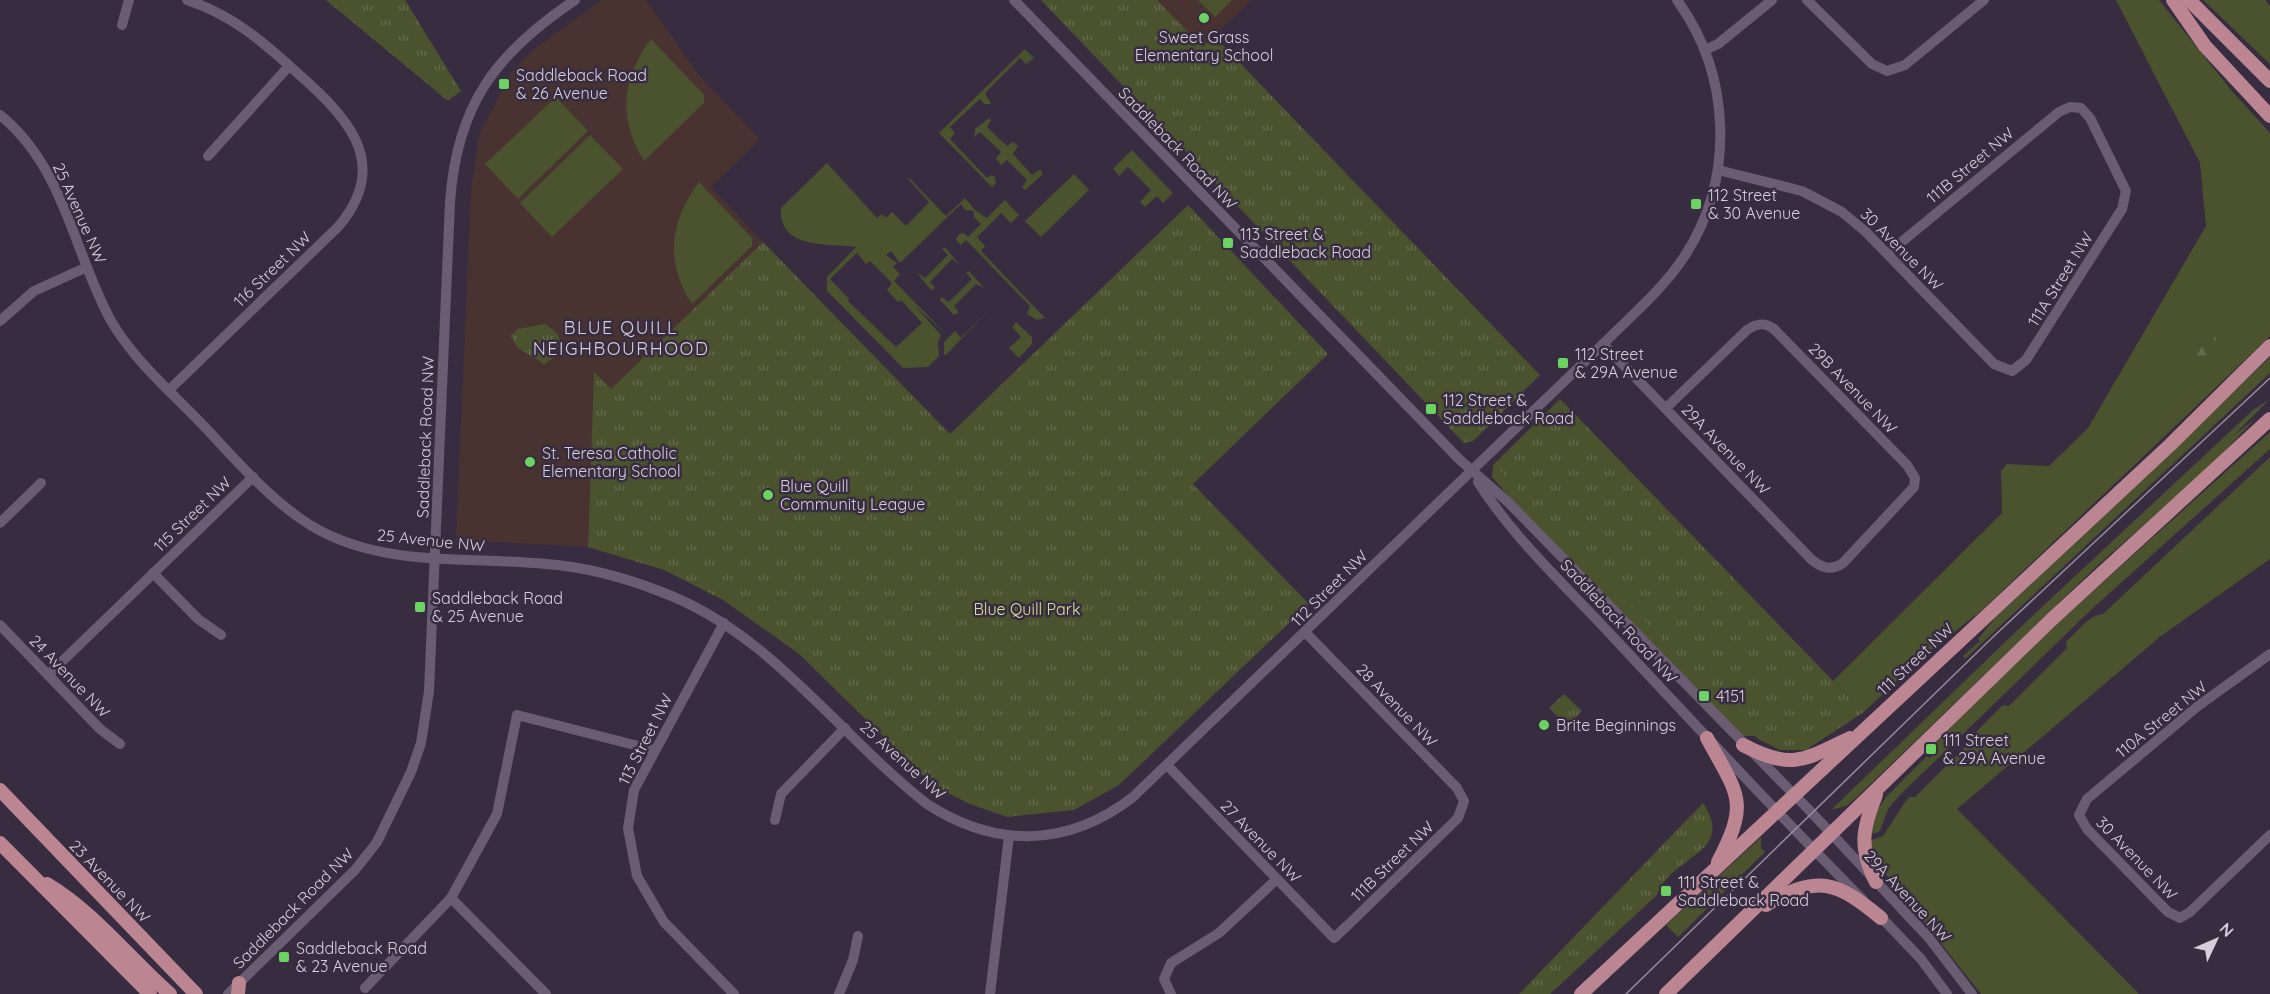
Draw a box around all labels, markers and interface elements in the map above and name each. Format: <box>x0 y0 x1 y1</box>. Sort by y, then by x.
marker: Sweet Grass Elementary School <box>1197 11 1211 25</box>
place label: Sweet Grass Elementary School <box>1135 27 1273 65</box>
place label: Saddleback Road & 26 Avenue <box>516 65 647 103</box>
marker: Saddleback Road & 26 Avenue <box>497 77 511 91</box>
street label: Saddleback Road NW <box>1114 83 1242 213</box>
street label: 111B Street NW <box>1922 123 2018 207</box>
street label: 25 Avenue NW <box>49 160 111 266</box>
place label: 112 Street & 30 Avenue <box>1708 185 1800 223</box>
marker: 112 Street & 30 Avenue <box>1689 197 1703 211</box>
street label: 30 Avenue NW <box>1857 204 1947 294</box>
place label: 113 Street & Saddleback Road <box>1240 224 1371 262</box>
street label: 116 Street NW <box>229 227 315 311</box>
street label: 111A Street NW <box>2023 228 2097 330</box>
marker: 113 Street & Saddleback Road <box>1221 236 1235 250</box>
district label: BLUE QUILL NEIGHBOURHOOD <box>533 316 709 360</box>
street label: 29B Avenue NW <box>1805 338 1901 438</box>
place label: 112 Street & 29A Avenue <box>1575 344 1677 382</box>
street label: Saddleback Road NW <box>412 355 438 519</box>
marker: 112 Street & 29A Avenue <box>1556 356 1570 370</box>
place label: 112 Street & Saddleback Road <box>1443 390 1574 428</box>
street label: 29A Avenue NW <box>1678 399 1774 499</box>
marker: 112 Street & Saddleback Road <box>1424 402 1438 416</box>
place label: St. Teresa Catholic Elementary School <box>542 443 681 481</box>
marker: St. Teresa Catholic Elementary School <box>523 455 537 469</box>
street label: 115 Street NW <box>149 472 235 556</box>
place label: Blue Quill Community League <box>780 476 925 514</box>
marker: Blue Quill Community League <box>761 488 775 502</box>
street label: 25 Avenue NW <box>376 524 486 556</box>
street label: 112 Street NW <box>1286 545 1372 631</box>
street label: Saddleback Road NW <box>1556 555 1682 687</box>
place label: Saddleback Road & 25 Avenue <box>432 588 563 626</box>
park label: Blue Quill Park <box>973 599 1081 619</box>
marker: Saddleback Road & 25 Avenue <box>413 600 427 614</box>
street label: 111 Street NW <box>1873 618 1957 700</box>
street label: 24 Avenue NW <box>25 630 115 722</box>
street label: 28 Avenue NW <box>1352 659 1442 751</box>
street label: 110A Street NW <box>2111 676 2211 762</box>
place label: 4151 <box>1716 686 1745 706</box>
marker: 4151 <box>1697 689 1711 703</box>
street label: 113 Street NW <box>613 690 677 788</box>
place label: Brite Beginnings <box>1556 715 1676 735</box>
street label: 25 Avenue NW <box>856 716 950 804</box>
marker: Brite Beginnings <box>1537 718 1551 732</box>
place label: 111 Street & 29A Avenue <box>1943 730 2045 768</box>
marker: 111 Street & 29A Avenue <box>1924 742 1938 756</box>
street label: 27 Avenue NW <box>1217 795 1305 887</box>
street label: 30 Avenue NW <box>2092 812 2182 904</box>
street label: 111B Street NW <box>1346 816 1438 906</box>
street label: 23 Avenue NW <box>65 835 155 927</box>
street label: Saddleback Road NW <box>229 844 357 972</box>
street label: 29A Avenue NW <box>1860 846 1956 946</box>
place label: 111 Street & Saddleback Road <box>1678 872 1809 910</box>
marker: 111 Street & Saddleback Road <box>1659 884 1673 898</box>
north arrow <box>2186 910 2246 970</box>
text: N <box>2216 918 2238 941</box>
place label: Saddleback Road & 23 Avenue <box>296 938 427 976</box>
marker: Saddleback Road & 23 Avenue <box>277 950 291 964</box>

